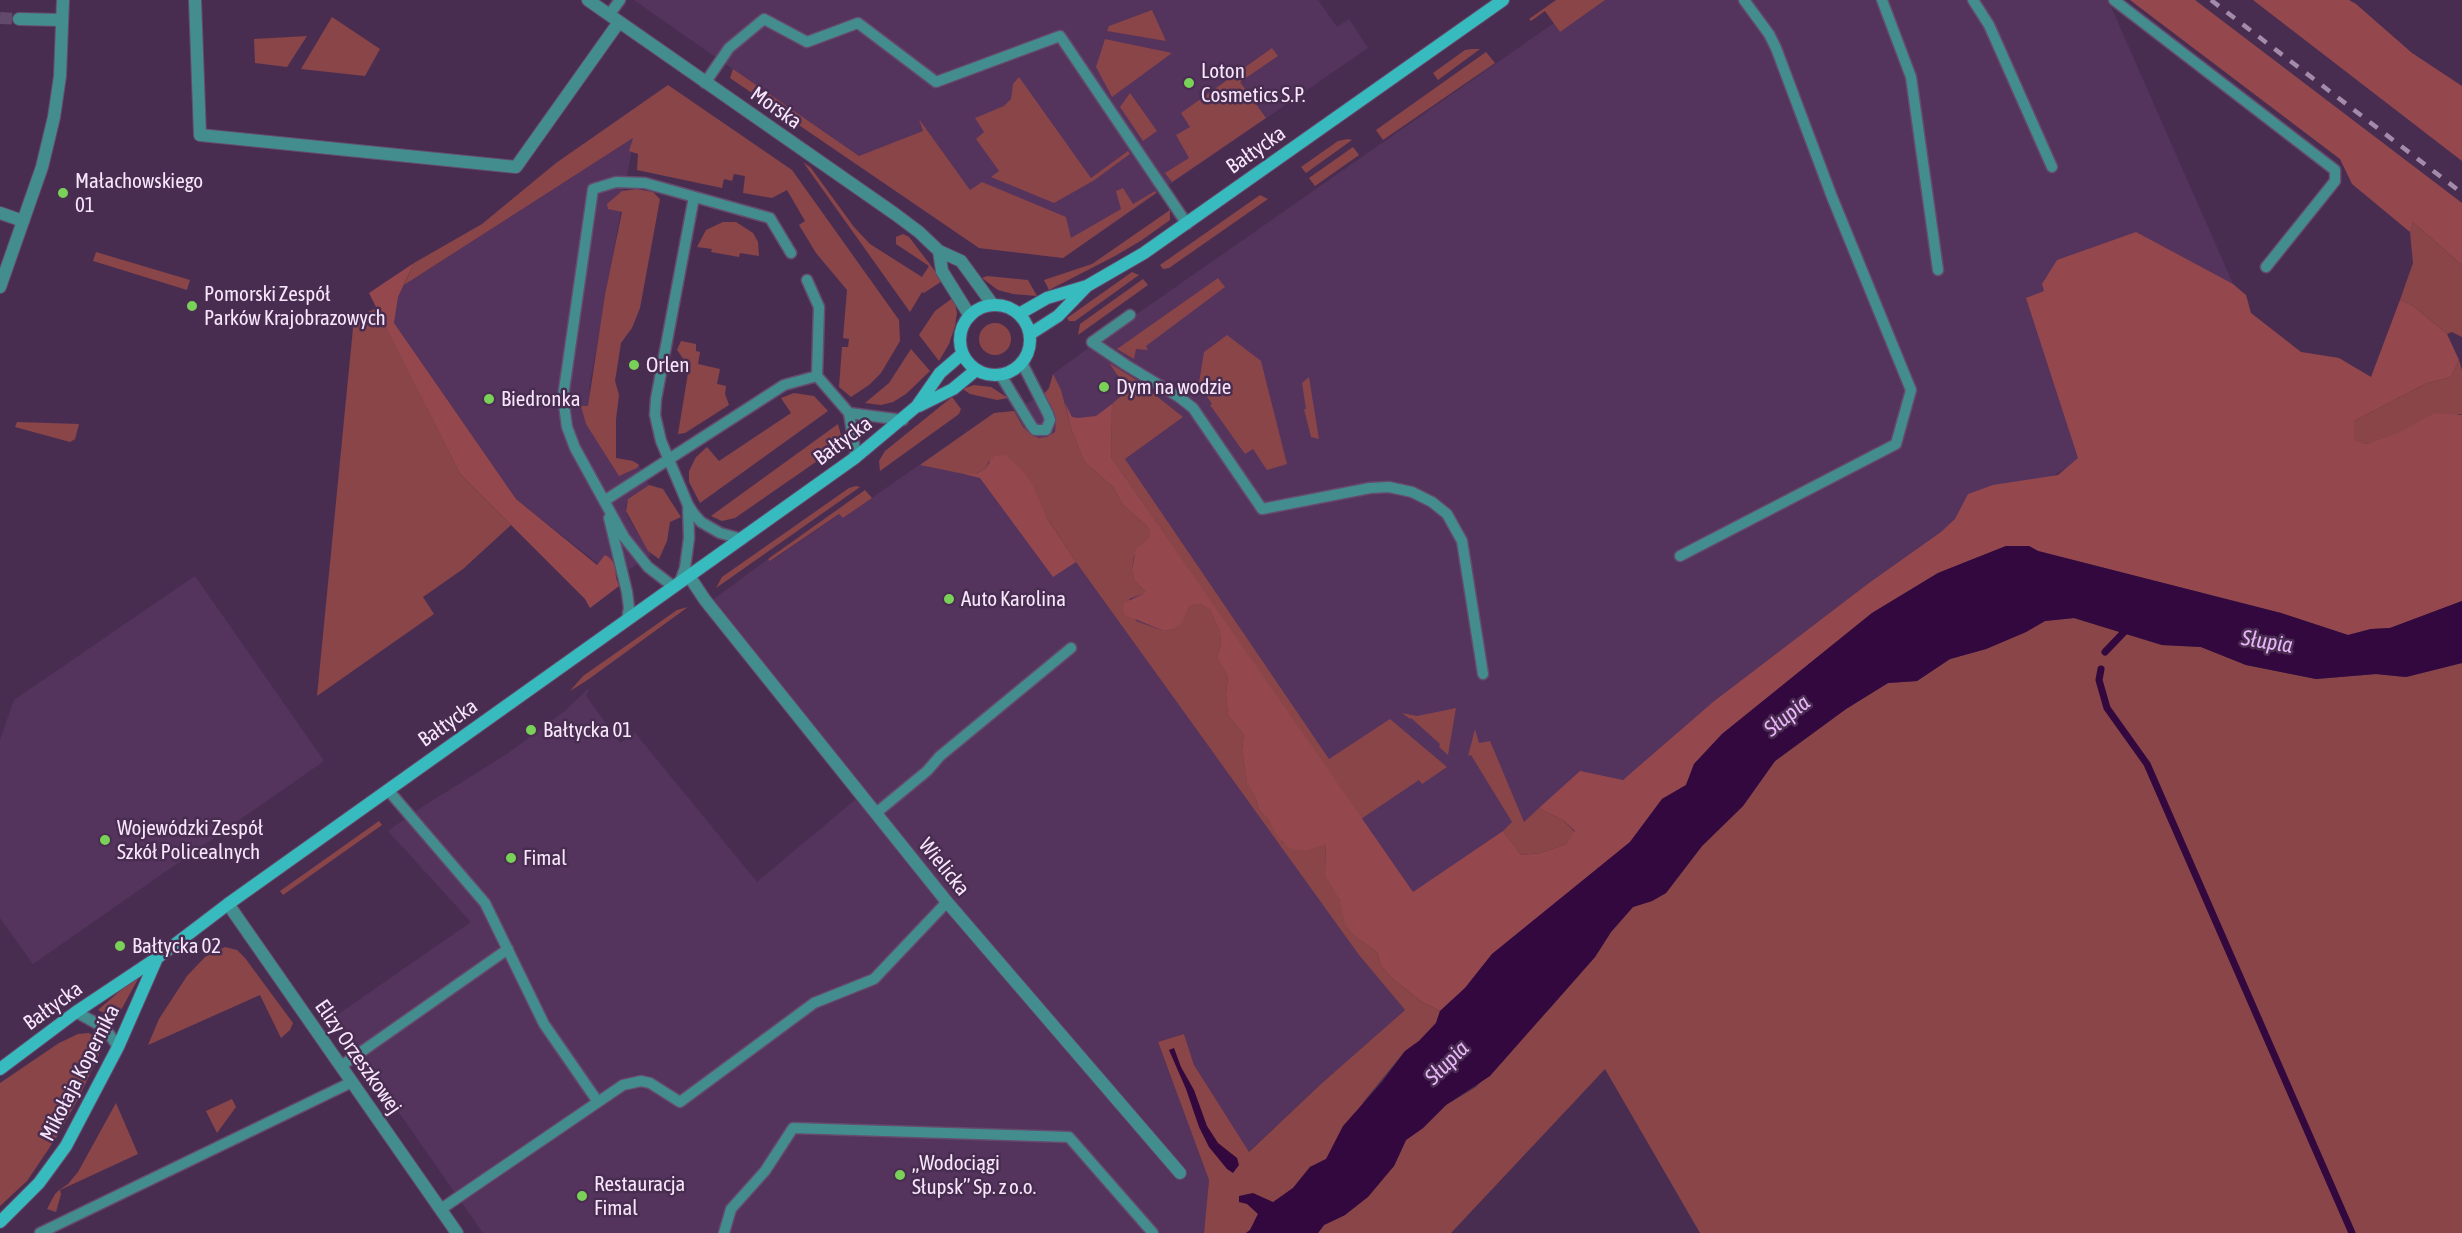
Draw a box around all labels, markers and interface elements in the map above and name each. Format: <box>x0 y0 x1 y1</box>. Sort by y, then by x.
place label: Loton Cosmetics S.P. <box>1201 58 1306 108</box>
marker: Loton Cosmetics S.P. <box>1182 76 1196 90</box>
street label: Morska <box>746 81 806 135</box>
street label: Bałtycka <box>1222 121 1290 179</box>
place label: Małachowskiego 01 <box>75 168 203 218</box>
marker: Małachowskiego 01 <box>56 186 70 200</box>
place label: Pomorski Zespół Parków Krajobrazowych <box>204 281 386 331</box>
marker: Pomorski Zespół Parków Krajobrazowych <box>185 299 199 313</box>
place label: Orlen <box>646 352 690 378</box>
marker: Orlen <box>627 358 641 372</box>
place label: Dym na wodzie <box>1116 374 1231 400</box>
marker: Dym na wodzie <box>1097 380 1111 394</box>
place label: Biedronka <box>501 386 580 412</box>
marker: Biedronka <box>482 392 496 406</box>
street label: Bałtycka <box>809 411 877 471</box>
place label: Auto Karolina <box>961 586 1066 612</box>
marker: Auto Karolina <box>942 592 956 606</box>
water label: Słupia <box>2240 625 2294 659</box>
water label: Słupia <box>1759 690 1815 742</box>
street label: Bałtycka <box>414 694 482 752</box>
place label: Bałtycka 01 <box>543 717 632 743</box>
marker: Bałtycka 01 <box>524 723 538 737</box>
place label: Wojewódzki Zespół Szkół Policealnych <box>117 815 263 865</box>
marker: Wojewódzki Zespół Szkół Policealnych <box>98 833 112 847</box>
street label: Wielicka <box>913 833 975 901</box>
place label: Fimal <box>523 845 567 871</box>
marker: Fimal <box>504 851 518 865</box>
place label: Bałtycka 02 <box>132 933 221 959</box>
marker: Bałtycka 02 <box>113 939 127 953</box>
street label: Bałtycka <box>19 976 87 1036</box>
street label: Elizy Orzeszkowej <box>309 995 407 1119</box>
street label: Mikołaja Kopernika <box>35 1001 125 1145</box>
water label: Słupia <box>1419 1035 1475 1091</box>
place label: „Wodociągi Słupsk” Sp. z o.o. <box>912 1150 1036 1200</box>
marker: „Wodociągi Słupsk” Sp. z o.o. <box>893 1168 907 1182</box>
place label: Restauracja Fimal <box>594 1171 685 1221</box>
marker: Restauracja Fimal <box>575 1189 589 1203</box>

